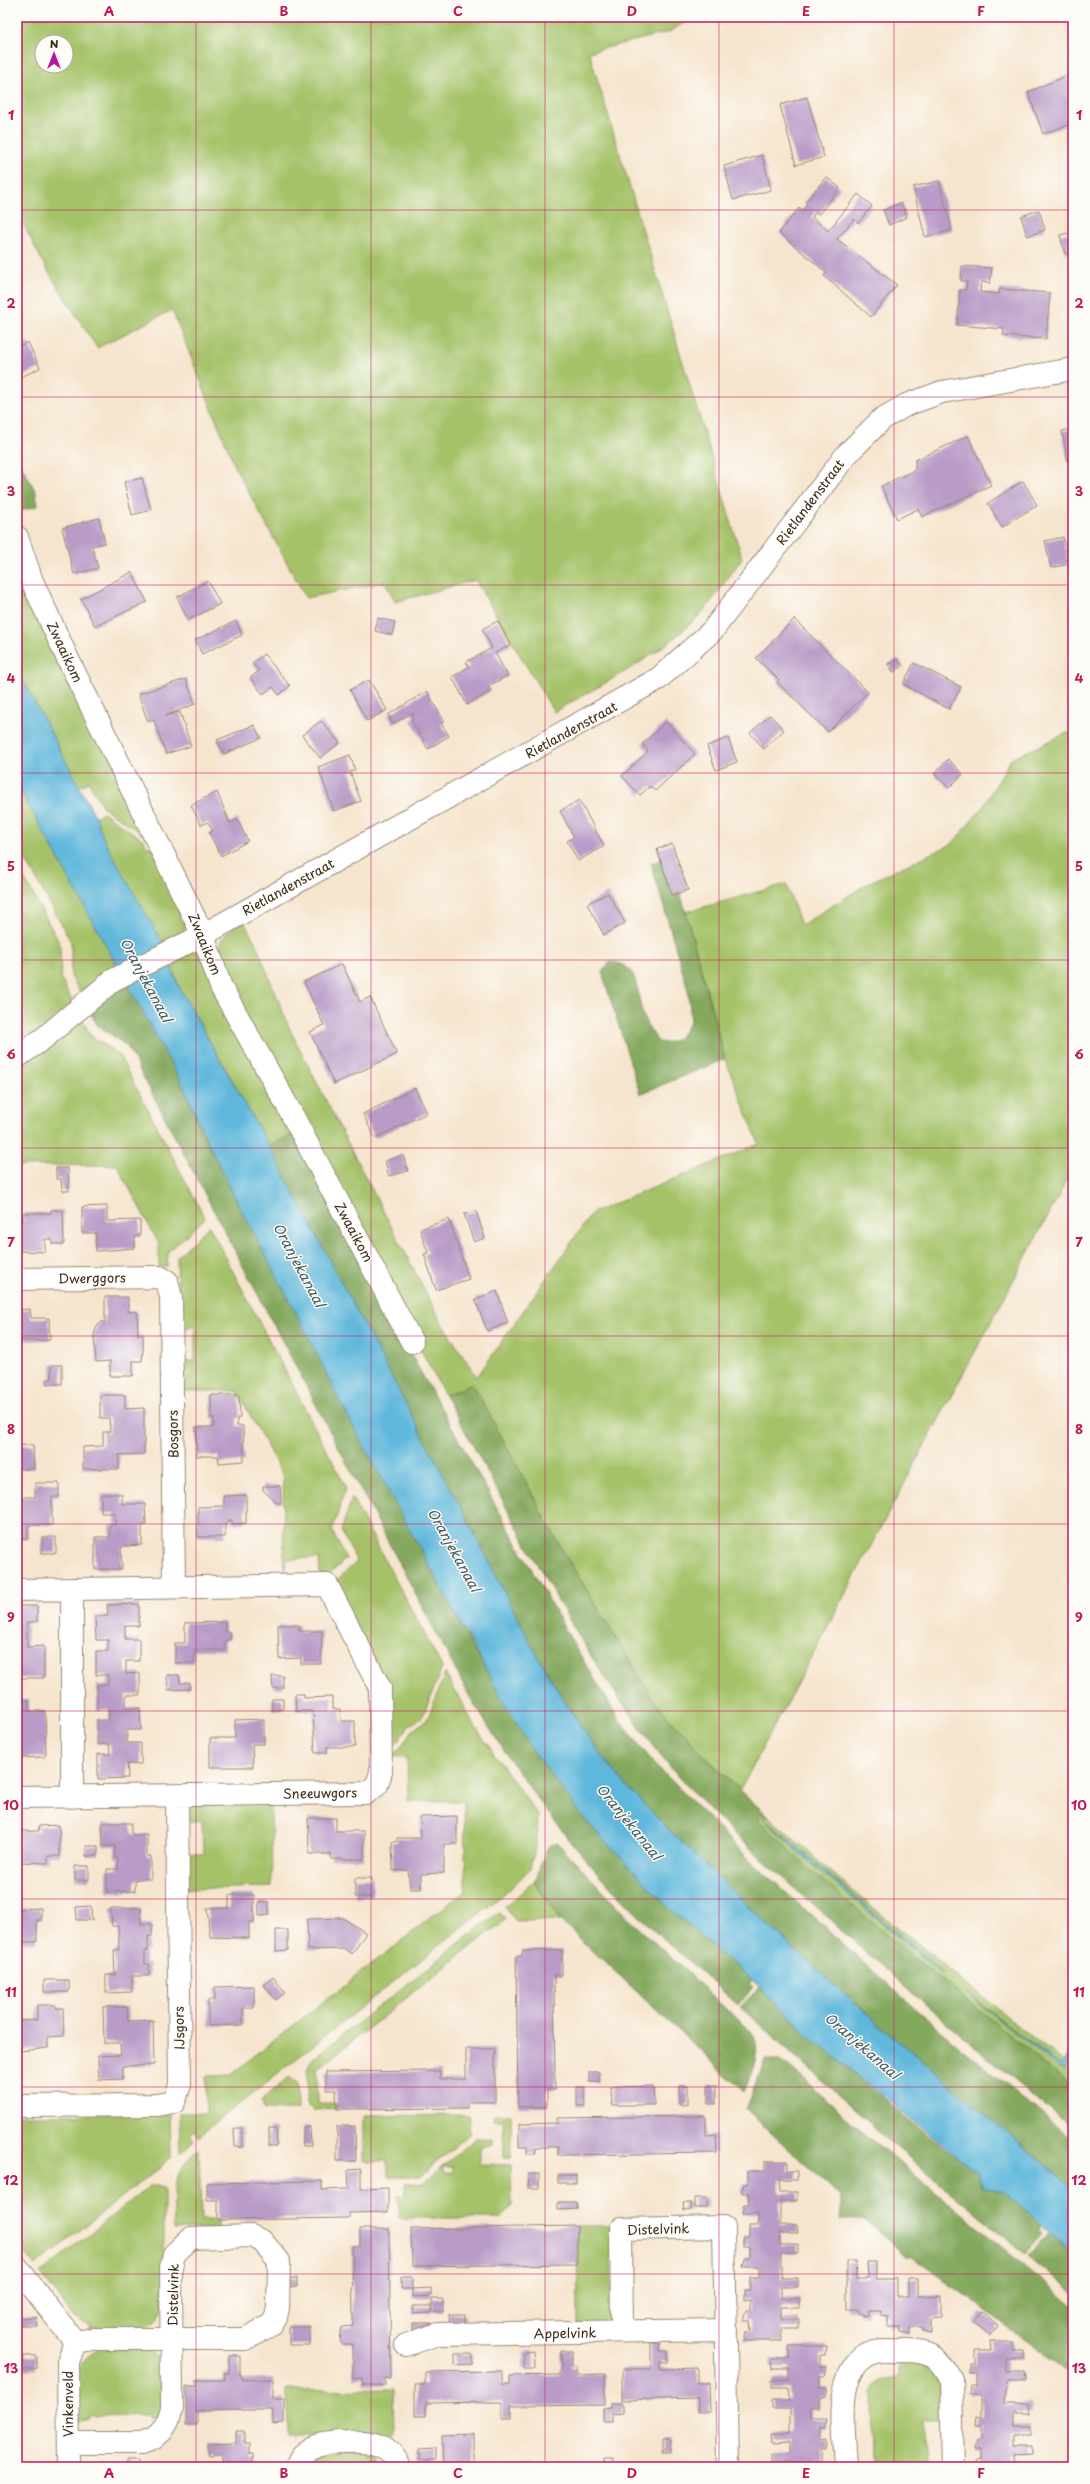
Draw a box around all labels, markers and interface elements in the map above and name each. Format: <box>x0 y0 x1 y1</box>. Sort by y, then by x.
text: A <box>104 1 114 20</box>
text: B <box>280 1 289 20</box>
text: C <box>453 1 463 20</box>
text: D <box>627 1 637 20</box>
text: E <box>802 1 810 20</box>
text: F <box>977 1 985 20</box>
north arrow <box>34 34 74 74</box>
text: N <box>50 35 59 52</box>
text: 1 <box>8 105 14 124</box>
text: 1 <box>1076 105 1082 124</box>
text: 2 <box>6 293 16 312</box>
text: 2 <box>1074 293 1084 312</box>
street label: Rietlandenstraat <box>771 455 848 549</box>
text: 3 <box>7 481 16 500</box>
text: 3 <box>1075 481 1084 500</box>
street label: Zwaaikom <box>43 618 88 686</box>
text: 4 <box>7 668 16 687</box>
text: 4 <box>1075 668 1084 687</box>
street label: Rietlandenstraat <box>521 696 620 763</box>
street label: Rietlandenstraat <box>238 853 337 920</box>
text: 5 <box>7 856 15 875</box>
text: 5 <box>1075 856 1083 875</box>
street label: Zwaaikom <box>184 910 227 978</box>
water label: Oranjekanaal <box>115 934 179 1028</box>
text: 6 <box>6 1044 16 1063</box>
text: 6 <box>1074 1044 1084 1063</box>
street label: Zwaaikom <box>331 1198 378 1265</box>
water label: Oranjekanaal <box>268 1219 332 1313</box>
text: 7 <box>7 1232 15 1251</box>
text: 7 <box>1075 1232 1083 1251</box>
street label: Dwerggors <box>58 1267 126 1288</box>
street label: Bosgors <box>163 1410 182 1458</box>
text: 8 <box>7 1419 15 1438</box>
text: 8 <box>1075 1419 1083 1438</box>
water label: Oranjekanaal <box>423 1504 487 1597</box>
text: 9 <box>7 1607 15 1626</box>
text: 9 <box>1075 1607 1083 1626</box>
water label: Oranjekanaal <box>592 1779 668 1866</box>
street label: Sneeuwgors <box>283 1782 357 1803</box>
text: 10 <box>3 1795 19 1814</box>
text: 10 <box>1071 1795 1087 1814</box>
text: 11 <box>5 1982 17 2001</box>
text: 11 <box>1073 1982 1085 2001</box>
street label: IJsgors <box>169 2006 188 2050</box>
water label: Oranjekanaal <box>820 2007 906 2085</box>
text: 12 <box>3 2170 19 2189</box>
text: 12 <box>1071 2170 1087 2189</box>
street label: Distelvink <box>626 2218 690 2239</box>
street label: Distelvink <box>162 2264 183 2326</box>
street label: Appelvink <box>534 2322 597 2343</box>
text: 13 <box>4 2358 19 2377</box>
text: 13 <box>1072 2358 1087 2377</box>
street label: Vinkenveld <box>58 2371 77 2437</box>
text: A <box>104 2463 114 2482</box>
text: B <box>280 2463 289 2482</box>
text: C <box>453 2463 463 2482</box>
text: D <box>627 2463 637 2482</box>
text: E <box>802 2463 810 2482</box>
text: F <box>977 2463 985 2482</box>

